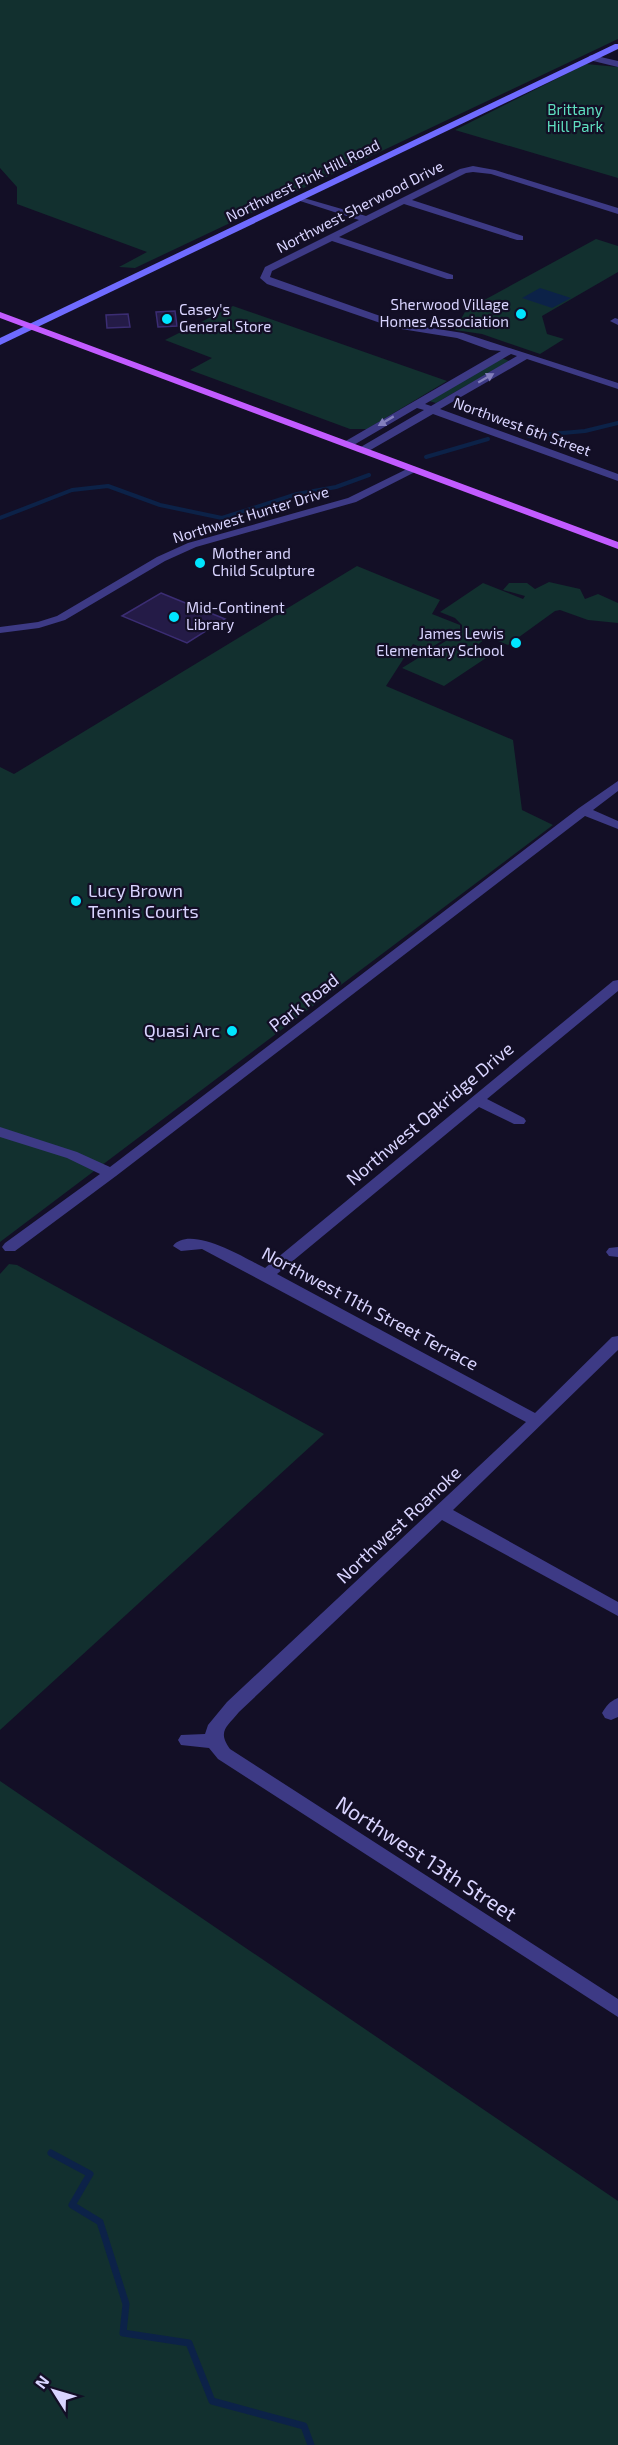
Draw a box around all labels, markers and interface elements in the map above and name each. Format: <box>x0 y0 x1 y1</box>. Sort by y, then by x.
park label: Brittany Hill Park <box>547 100 604 135</box>
street label: Northwest Pink Hill Road <box>223 135 382 225</box>
street label: Northwest Sherwood Drive <box>273 156 446 256</box>
place label: Sherwood Village Homes Association <box>380 295 509 330</box>
place label: Casey's General Store <box>179 300 271 335</box>
marker: Sherwood Village Homes Association <box>514 307 528 321</box>
marker: Casey's General Store <box>160 312 174 326</box>
one-way arrow <box>478 372 494 383</box>
street label: Northwest 6th Street <box>451 393 594 459</box>
one-way arrow <box>378 416 394 427</box>
street label: Northwest Hunter Drive <box>170 482 331 546</box>
place label: Mother and Child Sculpture <box>212 544 315 579</box>
marker: Mother and Child Sculpture <box>193 556 207 570</box>
place label: Mid-Continent Library <box>186 598 285 633</box>
marker: Mid-Continent Library <box>167 610 181 624</box>
place label: James Lewis Elementary School <box>376 624 505 659</box>
marker: James Lewis Elementary School <box>509 636 523 650</box>
place label: Lucy Brown Tennis Courts <box>88 879 199 922</box>
marker: Lucy Brown Tennis Courts <box>69 894 83 908</box>
street label: Park Road <box>264 968 343 1036</box>
place label: Quasi Arc <box>144 1019 220 1041</box>
marker: Quasi Arc <box>225 1024 239 1038</box>
street label: Northwest Oakridge Drive <box>341 1037 517 1190</box>
street label: Northwest 11th Street Terrace <box>258 1242 482 1375</box>
street label: Northwest Roanoke <box>331 1461 465 1588</box>
street label: Northwest 13th Street <box>332 1790 522 1926</box>
north arrow <box>24 2361 84 2421</box>
text: N <box>31 2371 53 2392</box>

